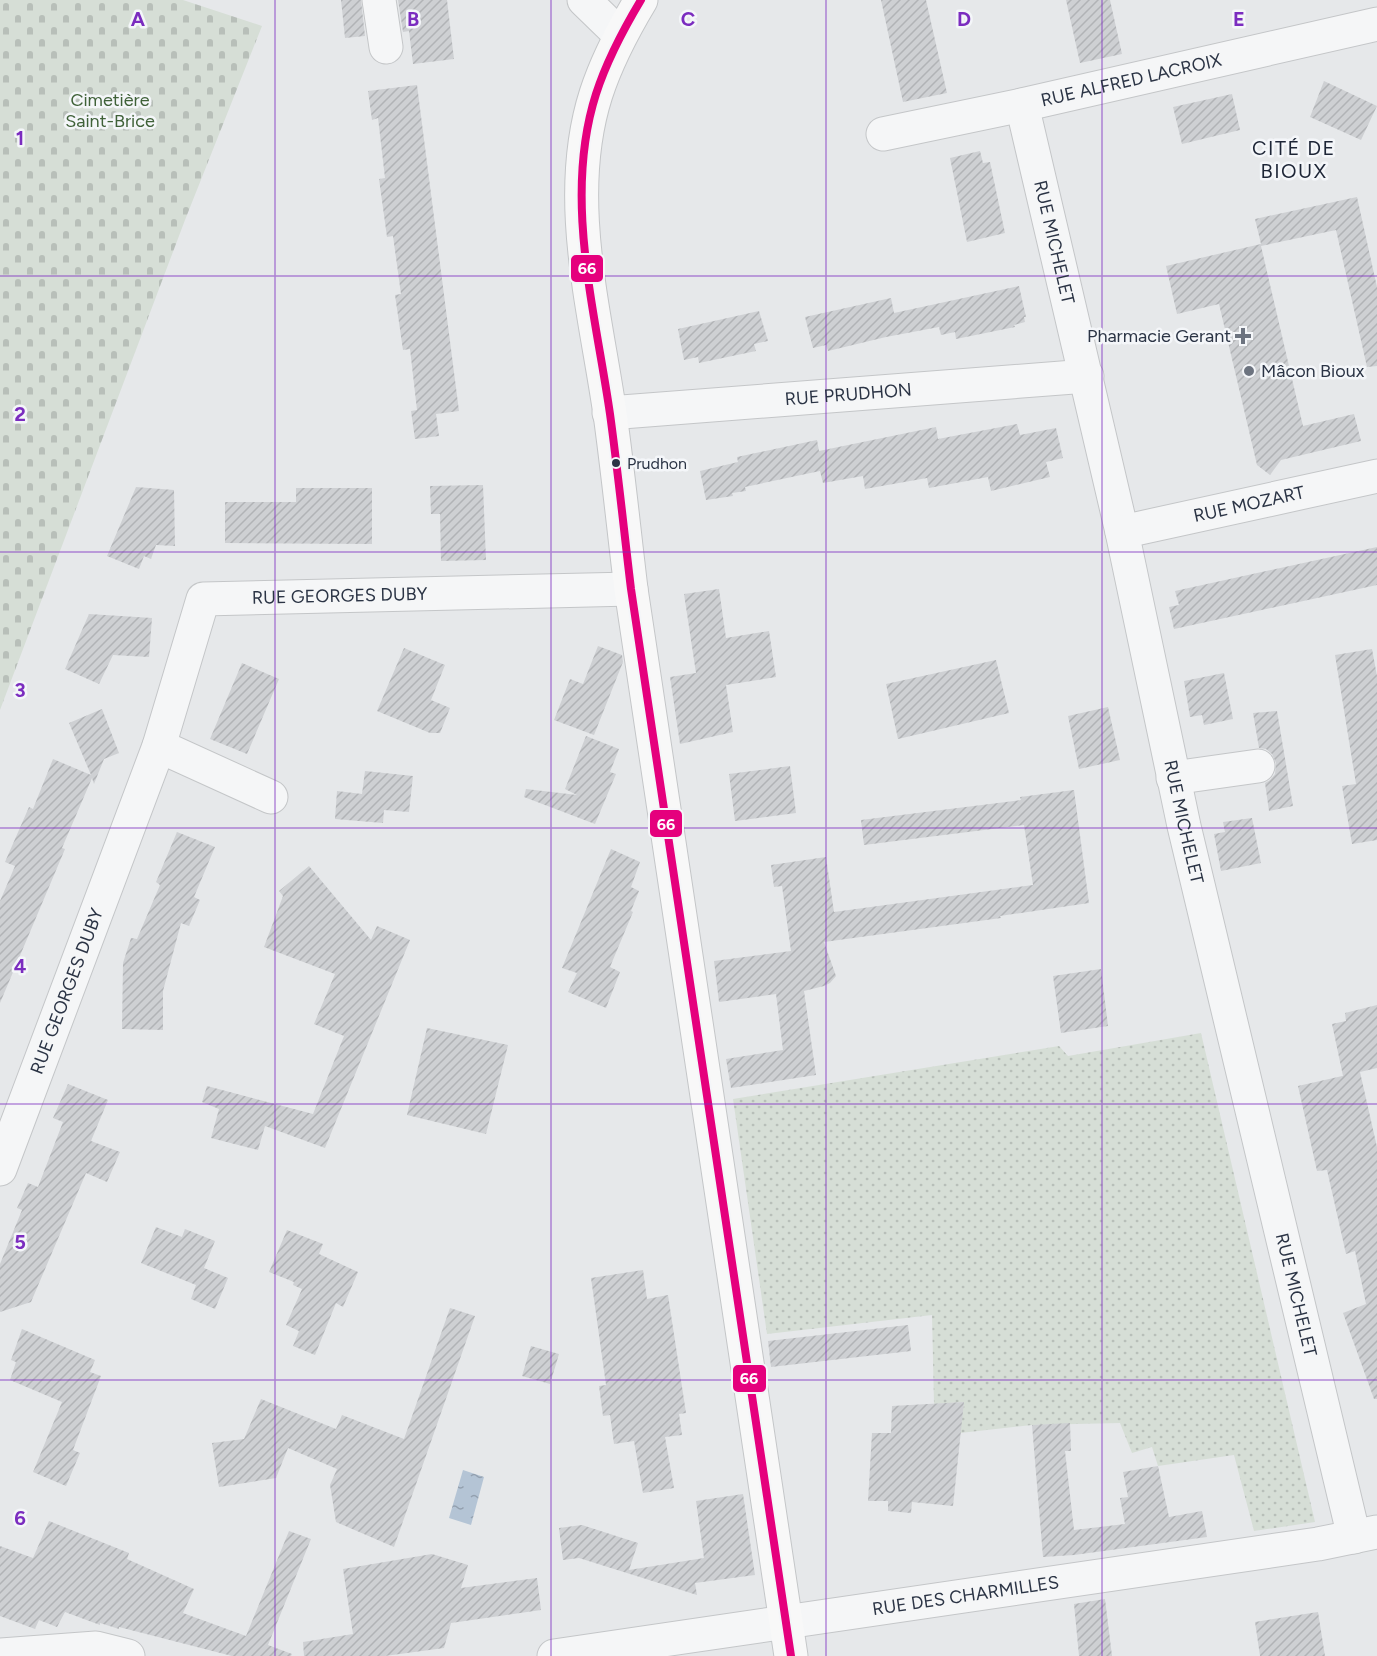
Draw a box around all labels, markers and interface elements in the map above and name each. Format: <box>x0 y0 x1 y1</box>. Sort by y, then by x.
text: A <box>131 7 146 31</box>
text: B <box>407 7 419 31</box>
text: C <box>681 7 695 31</box>
text: D <box>957 7 971 31</box>
text: E <box>1233 7 1245 31</box>
street label: RUE ALFRED LACROIX <box>1039 49 1224 111</box>
park label: Cimetière Saint-Brice <box>65 89 155 132</box>
text: 1 <box>16 126 24 150</box>
district label: CITÉ DE BIOUX <box>1252 136 1336 183</box>
street label: RUE MICHELET <box>1029 178 1079 306</box>
line badge: 66 <box>570 254 604 283</box>
text: 66 <box>578 259 596 278</box>
place label: Pharmacie Gerant <box>1087 325 1231 347</box>
marker: Pharmacie Gerant <box>1236 329 1250 343</box>
place label: Mâcon Bioux <box>1261 360 1365 382</box>
marker: Mâcon Bioux <box>1242 364 1256 378</box>
street label: RUE PRUDHON <box>784 379 913 410</box>
text: 2 <box>14 402 26 426</box>
place label: Prudhon <box>627 454 687 473</box>
marker: Prudhon <box>610 457 622 469</box>
street label: RUE MOZART <box>1191 481 1307 527</box>
street label: RUE GEORGES DUBY <box>252 583 428 609</box>
text: 3 <box>14 678 26 702</box>
street label: RUE MICHELET <box>1159 758 1208 886</box>
line badge: 66 <box>649 809 683 838</box>
text: 66 <box>657 815 675 834</box>
street label: RUE GEORGES DUBY <box>26 905 108 1077</box>
text: 4 <box>14 954 27 978</box>
text: 5 <box>14 1230 26 1254</box>
street label: RUE MICHELET <box>1271 1231 1321 1359</box>
line badge: 66 <box>732 1364 767 1393</box>
text: 66 <box>740 1369 758 1388</box>
text: 6 <box>14 1506 26 1530</box>
street label: RUE DES CHARMILLES <box>871 1571 1060 1620</box>

